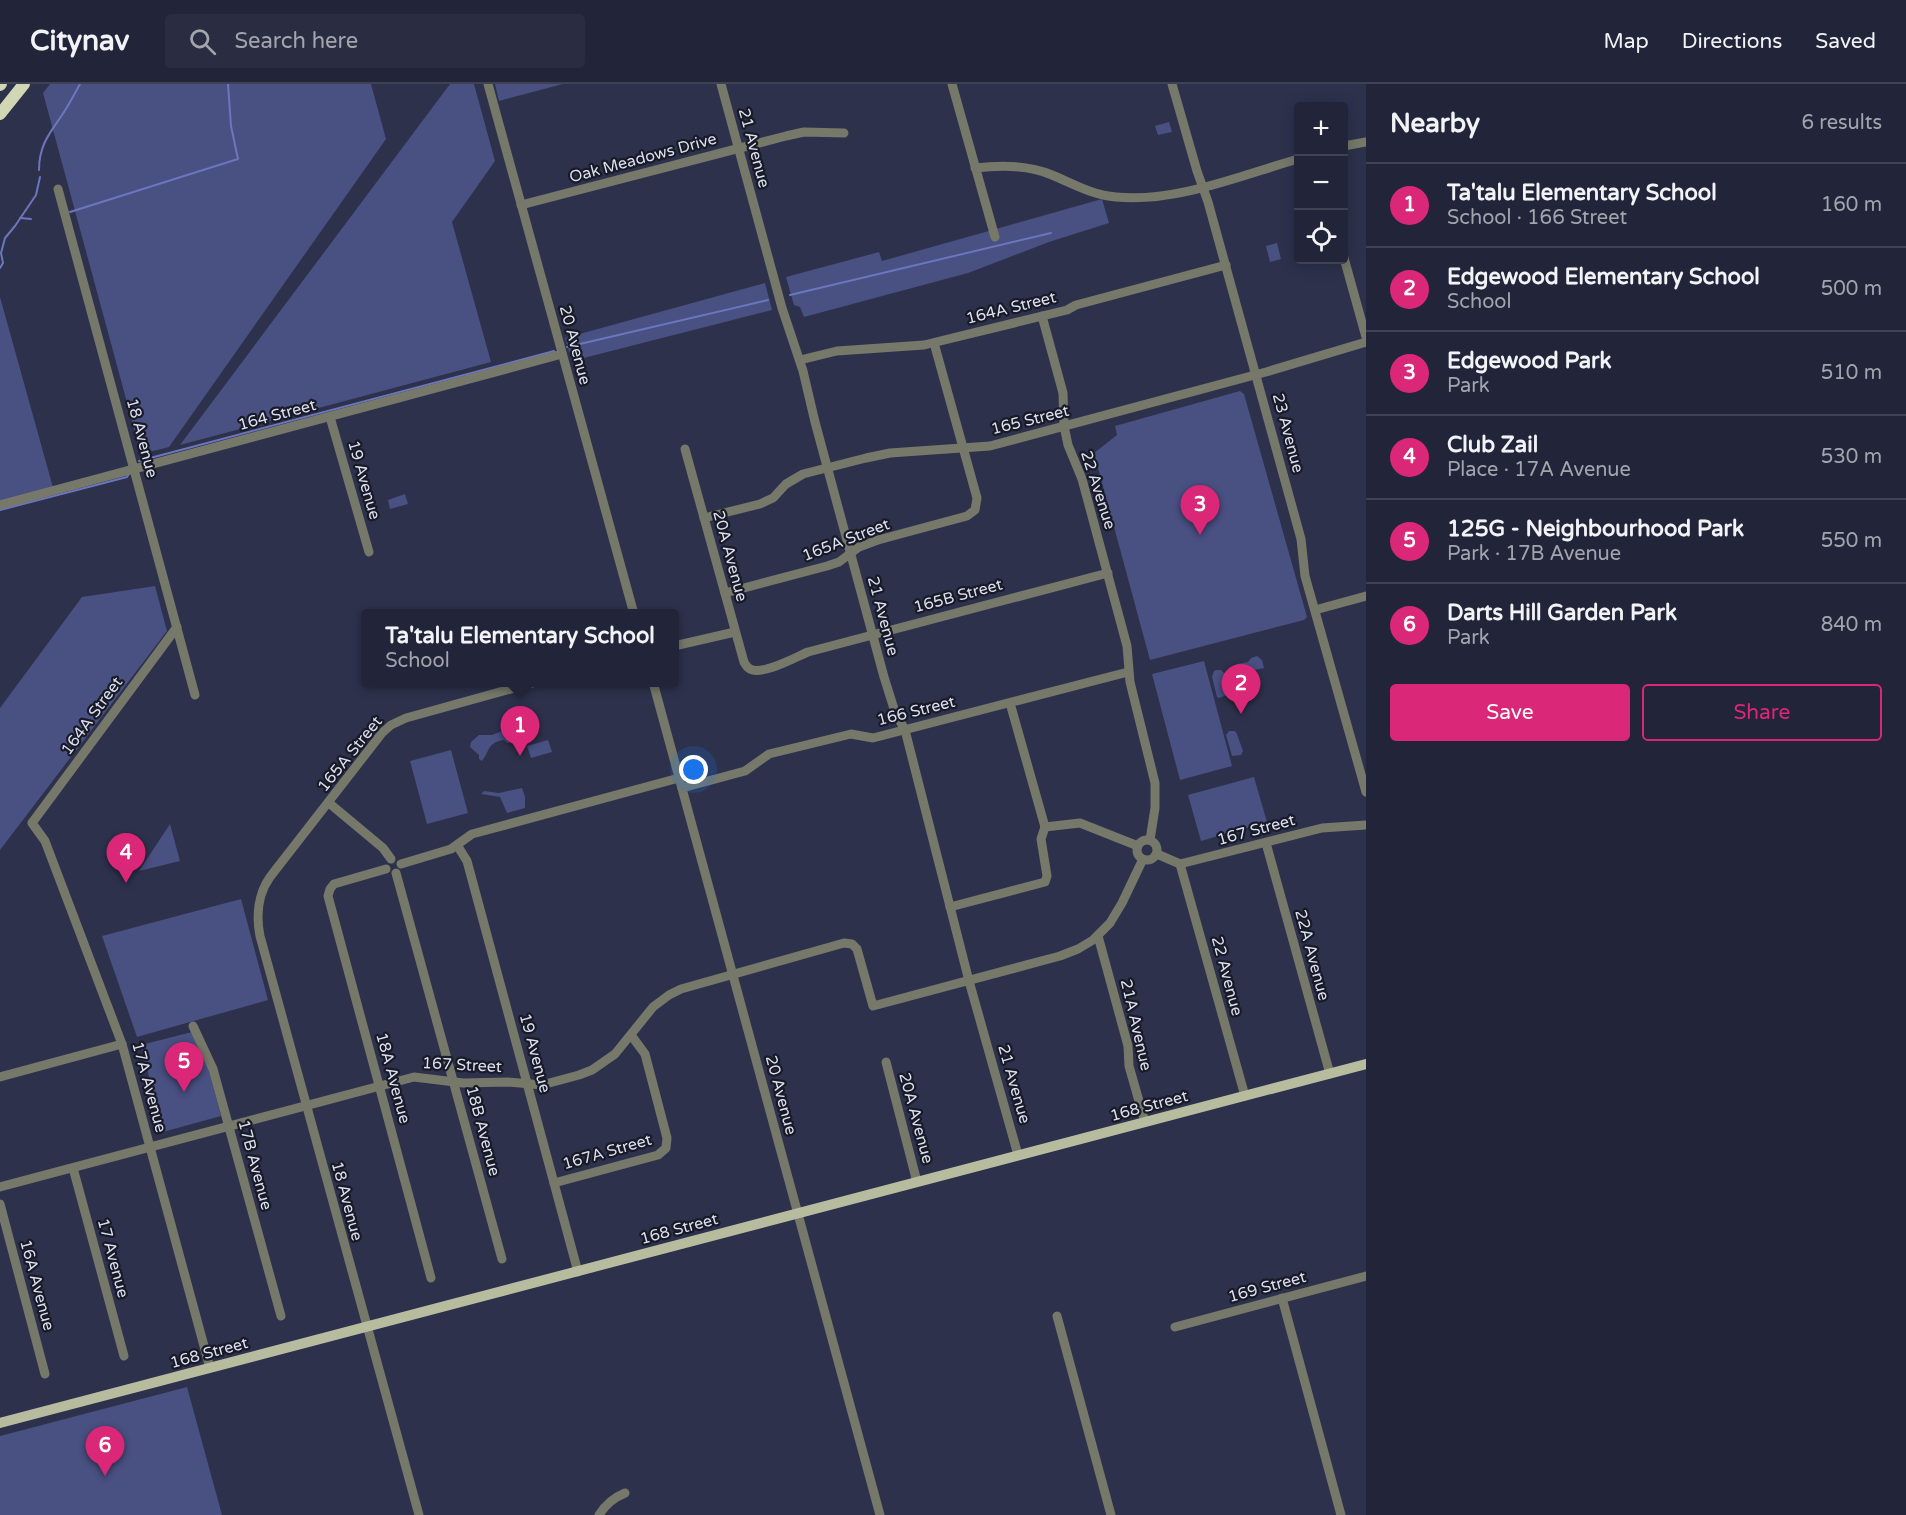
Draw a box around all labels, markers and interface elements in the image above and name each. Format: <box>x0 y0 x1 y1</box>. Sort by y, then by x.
search box <box>165 14 585 68</box>
text: Citynav <box>30 24 129 58</box>
icon: search <box>186 25 219 58</box>
text: Search here <box>234 28 358 54</box>
text: Map <box>1603 29 1649 54</box>
text: Directions <box>1682 29 1782 54</box>
text: Saved <box>1815 29 1876 54</box>
map controls <box>1294 102 1348 264</box>
button: + <box>1294 102 1348 156</box>
street label: 21 Avenue <box>734 106 774 190</box>
text: Nearby <box>1390 108 1480 139</box>
text: 6 results <box>1802 111 1882 135</box>
street label: Oak Meadows Drive <box>567 129 719 187</box>
button: − <box>1294 156 1348 210</box>
text: Ta'talu Elementary School <box>1447 180 1717 206</box>
text: 1 <box>1403 193 1416 217</box>
text: 160 m <box>1821 193 1882 217</box>
text: School · 166 Street <box>1447 206 1627 230</box>
button: locate <box>1294 210 1348 264</box>
text: Edgewood Elementary School <box>1447 264 1760 290</box>
text: 2 <box>1403 277 1416 301</box>
text: 500 m <box>1821 277 1882 301</box>
street label: 164A Street <box>964 287 1058 329</box>
text: School <box>1447 290 1511 314</box>
street label: 20 Avenue <box>555 303 595 387</box>
text: Edgewood Park <box>1447 348 1611 374</box>
text: 3 <box>1403 361 1416 385</box>
text: 510 m <box>1821 361 1882 385</box>
text: Park <box>1447 374 1490 398</box>
street label: 23 Avenue <box>1268 391 1308 475</box>
street label: 164 Street <box>236 395 318 435</box>
street label: 18 Avenue <box>122 396 162 480</box>
street label: 165 Street <box>989 401 1071 439</box>
text: Club Zail <box>1447 432 1538 458</box>
street label: 19 Avenue <box>343 438 385 522</box>
text: 4 <box>1403 445 1416 469</box>
text: 530 m <box>1821 445 1882 469</box>
street label: 22 Avenue <box>1076 448 1120 532</box>
text: Place · 17A Avenue <box>1447 458 1631 482</box>
pin: 3 <box>1180 486 1220 535</box>
street label: 20A Avenue <box>708 508 752 604</box>
street label: 165A Street <box>799 514 893 566</box>
text: 125G - Neighbourhood Park <box>1447 516 1744 542</box>
text: 5 <box>1403 529 1416 553</box>
text: 550 m <box>1821 529 1882 553</box>
text: Park · 17B Avenue <box>1447 542 1621 566</box>
street label: 21 Avenue <box>863 574 903 658</box>
street label: 165B Street <box>911 575 1005 617</box>
text: Darts Hill Garden Park <box>1447 600 1677 626</box>
popup <box>361 609 679 687</box>
text: 6 <box>1403 613 1416 637</box>
text: 840 m <box>1821 613 1882 637</box>
text: Ta'talu Elementary School <box>385 623 655 649</box>
text: Park <box>1447 626 1490 650</box>
text: School <box>385 649 450 673</box>
pin: 2 <box>1222 664 1260 714</box>
street label: 164A Street <box>57 673 127 759</box>
button: Save <box>1390 684 1630 741</box>
button: Share <box>1642 684 1882 741</box>
street label: 166 Street <box>875 692 957 730</box>
pin: 1 <box>500 706 540 756</box>
street label: 165A Street <box>313 712 387 796</box>
your location <box>679 755 708 784</box>
street label: 167 Street <box>1215 810 1297 850</box>
pin: 4 <box>106 834 146 883</box>
street label: 22A Avenue <box>1290 907 1334 1003</box>
street label: 22 Avenue <box>1207 934 1247 1018</box>
street label: 21A Avenue <box>1116 977 1156 1073</box>
street label: 19 Avenue <box>515 1011 555 1095</box>
street label: 18A Avenue <box>371 1030 415 1126</box>
street label: 17A Avenue <box>127 1039 171 1135</box>
pin: 5 <box>164 1042 204 1092</box>
street label: 21 Avenue <box>993 1042 1035 1126</box>
street label: 167 Street <box>422 1053 502 1077</box>
street label: 20 Avenue <box>761 1053 801 1137</box>
street label: 20A Avenue <box>894 1070 938 1166</box>
street label: 18B Avenue <box>461 1084 505 1178</box>
street label: 168 Street <box>1108 1086 1190 1126</box>
street label: 17B Avenue <box>233 1118 277 1212</box>
street label: 167A Street <box>560 1130 654 1174</box>
street label: 18 Avenue <box>327 1159 367 1243</box>
street label: 168 Street <box>638 1209 720 1249</box>
street label: 17 Avenue <box>93 1216 133 1300</box>
street label: 16A Avenue <box>15 1237 59 1333</box>
street label: 169 Street <box>1226 1267 1308 1307</box>
street label: 168 Street <box>168 1333 250 1373</box>
pin: 6 <box>86 1426 124 1476</box>

